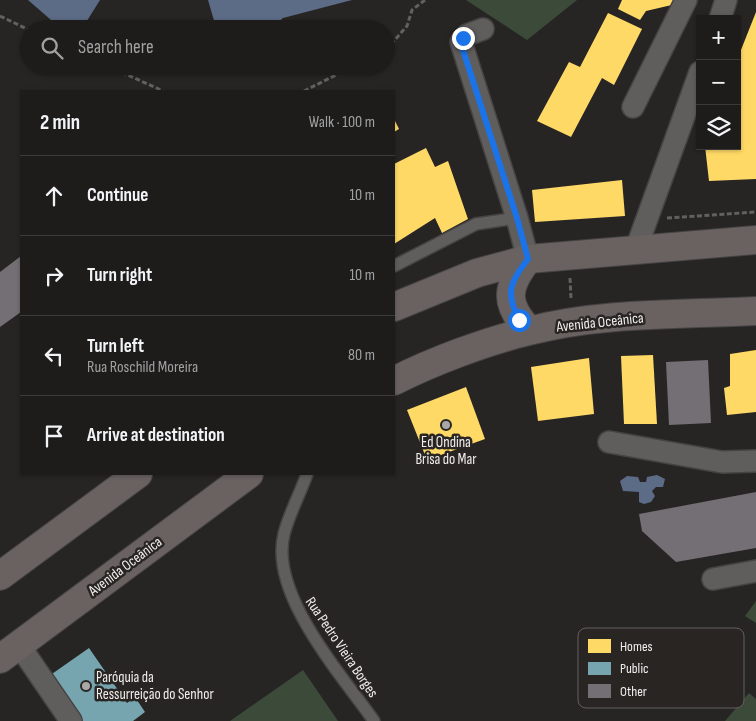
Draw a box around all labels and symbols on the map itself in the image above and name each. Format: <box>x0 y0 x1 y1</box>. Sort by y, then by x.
route end <box>452 27 475 50</box>
street label: Avenida Oceânica <box>555 308 645 337</box>
route start <box>508 309 531 332</box>
marker: Ed Ondina Brisa do Mar <box>440 419 452 431</box>
place label: Ed Ondina Brisa do Mar <box>415 433 477 469</box>
street label: Avenida Oceânica <box>84 532 166 601</box>
street label: Rua Pedro Vieira Borges <box>301 593 382 701</box>
legend <box>578 628 744 708</box>
text: Homes <box>620 638 653 655</box>
text: Public <box>620 660 649 677</box>
place label: Paróquia da Ressurreição do Senhor <box>96 668 214 704</box>
marker: Paróquia da Ressurreição do Senhor <box>80 680 92 692</box>
text: Other <box>620 683 647 700</box>

